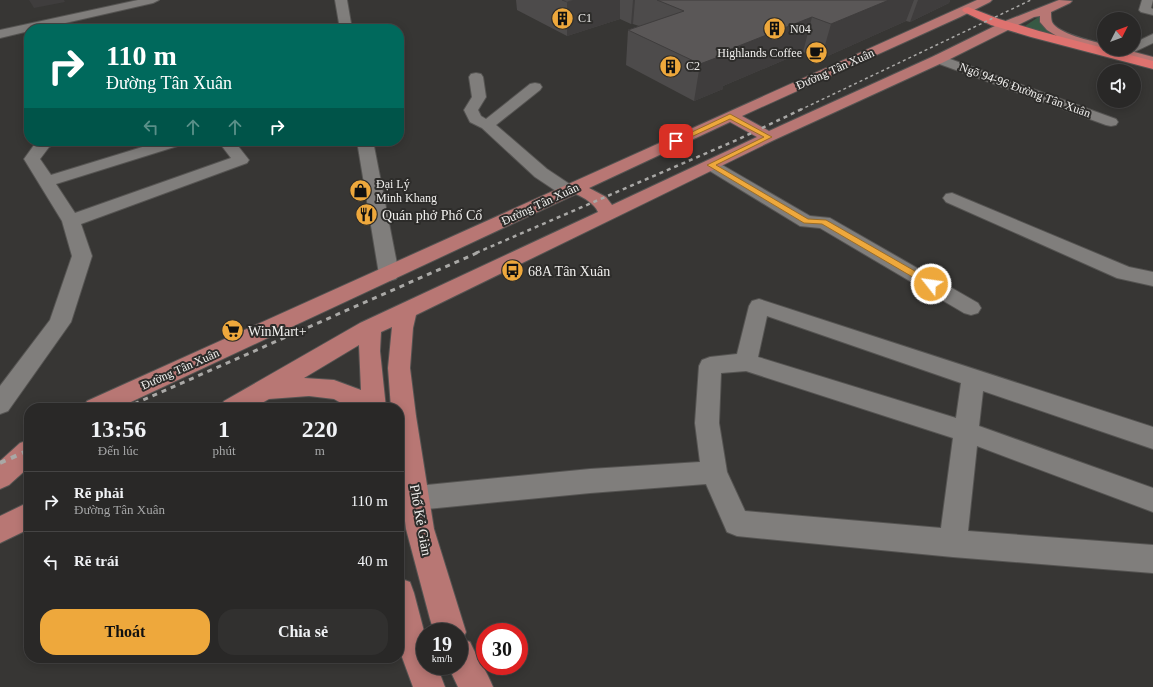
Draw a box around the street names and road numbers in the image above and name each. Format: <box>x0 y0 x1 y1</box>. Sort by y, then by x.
street label: Đường Tân Xuân <box>794 46 876 92</box>
street label: Ngõ 94-96 Đường Tân Xuân <box>957 60 1093 120</box>
street label: Đường Tân Xuân <box>499 180 581 228</box>
street label: Đường Tân Xuân <box>139 346 221 392</box>
street label: Phố Kẻ Giàn <box>407 483 434 557</box>

